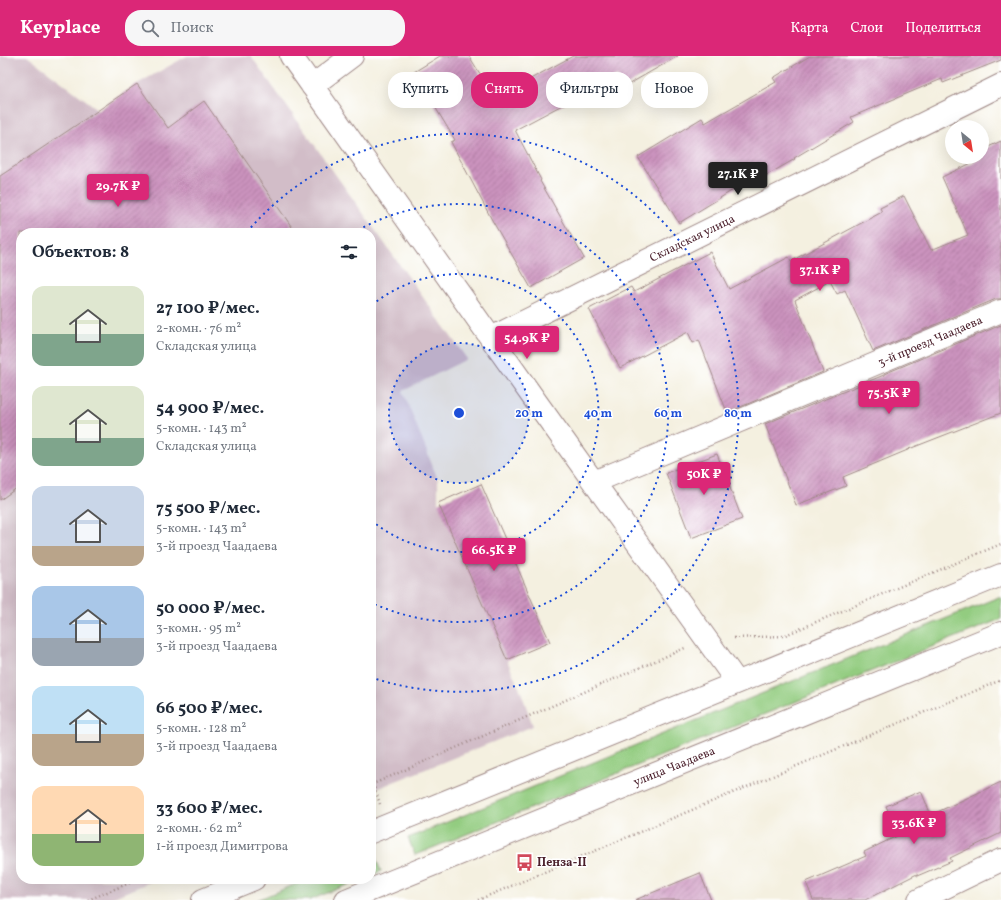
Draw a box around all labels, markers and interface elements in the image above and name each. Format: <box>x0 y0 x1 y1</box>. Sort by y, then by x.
search box <box>125 10 405 46</box>
text: Keyplace <box>20 15 101 41</box>
icon: search <box>139 17 161 39</box>
text: Поиск <box>171 18 214 39</box>
text: Карта <box>790 19 828 38</box>
text: Слои <box>850 19 883 38</box>
text: Поделиться <box>905 19 981 38</box>
chip: Купить <box>388 72 463 108</box>
chip: Снять <box>471 72 538 108</box>
chip: Фильтры <box>546 72 633 108</box>
chip: Новое <box>641 72 708 108</box>
north arrow <box>945 120 989 164</box>
map controls <box>945 120 989 164</box>
pin: 27.1K ₽ <box>701 162 775 196</box>
text: 27.1K ₽ <box>717 166 759 184</box>
pin: 29.7K ₽ <box>81 174 155 208</box>
text: 29.7K ₽ <box>96 178 140 196</box>
street label: Складская улица <box>647 211 738 266</box>
text: Объектов: 8 <box>32 241 129 264</box>
icon: filters <box>338 241 360 263</box>
pin: 37.1K ₽ <box>783 258 857 292</box>
text: 37.1K ₽ <box>799 262 841 280</box>
text: 27 100 ₽/мес. <box>156 297 260 320</box>
icon: home <box>64 302 112 350</box>
street label: 3-й проезд Чаадаева <box>876 313 985 371</box>
text: 2-комн. · 76 m² <box>156 320 241 338</box>
pin: 54.9K ₽ <box>490 326 564 360</box>
text: 54.9K ₽ <box>504 330 550 348</box>
text: Складская улица <box>156 338 257 356</box>
pin: 75.5K ₽ <box>852 381 926 415</box>
text: 75.5K ₽ <box>867 385 911 403</box>
text: 54 900 ₽/мес. <box>156 397 264 420</box>
icon: home <box>64 402 112 450</box>
centre of rings <box>452 406 466 420</box>
text: 20 m <box>515 406 543 422</box>
text: 40 m <box>584 406 613 422</box>
text: 60 m <box>654 406 682 422</box>
text: 80 m <box>724 406 752 422</box>
text: 5-комн. · 143 m² <box>156 420 247 438</box>
text: Складская улица <box>156 438 257 456</box>
pin: 50K ₽ <box>676 462 732 496</box>
text: 50K ₽ <box>686 466 722 484</box>
text: 75 500 ₽/мес. <box>156 497 261 520</box>
icon: home <box>64 502 112 550</box>
text: 5-комн. · 143 m² <box>156 520 247 538</box>
text: 3-й проезд Чаадаева <box>156 538 277 556</box>
pin: 66.5K ₽ <box>457 538 531 572</box>
text: 66.5K ₽ <box>471 542 517 560</box>
text: 50 000 ₽/мес. <box>156 597 265 620</box>
icon: home <box>64 602 112 650</box>
text: 3-комн. · 95 m² <box>156 620 241 638</box>
text: 3-й проезд Чаадаева <box>156 638 277 656</box>
text: 66 500 ₽/мес. <box>156 697 263 720</box>
icon: home <box>64 702 112 750</box>
text: 5-комн. · 128 m² <box>156 720 246 738</box>
text: 3-й проезд Чаадаева <box>156 738 277 756</box>
street label: улица Чаадаева <box>631 743 718 791</box>
text: 33 600 ₽/мес. <box>156 797 263 820</box>
icon: home <box>64 802 112 850</box>
pin: 33.6K ₽ <box>877 811 951 845</box>
text: 33.6K ₽ <box>892 815 936 833</box>
text: 2-комн. · 62 m² <box>156 820 242 838</box>
text: 1-й проезд Димитрова <box>156 838 288 856</box>
bus stop icon: Пенза-II <box>514 852 534 872</box>
place label: Пенза-II <box>537 855 587 871</box>

